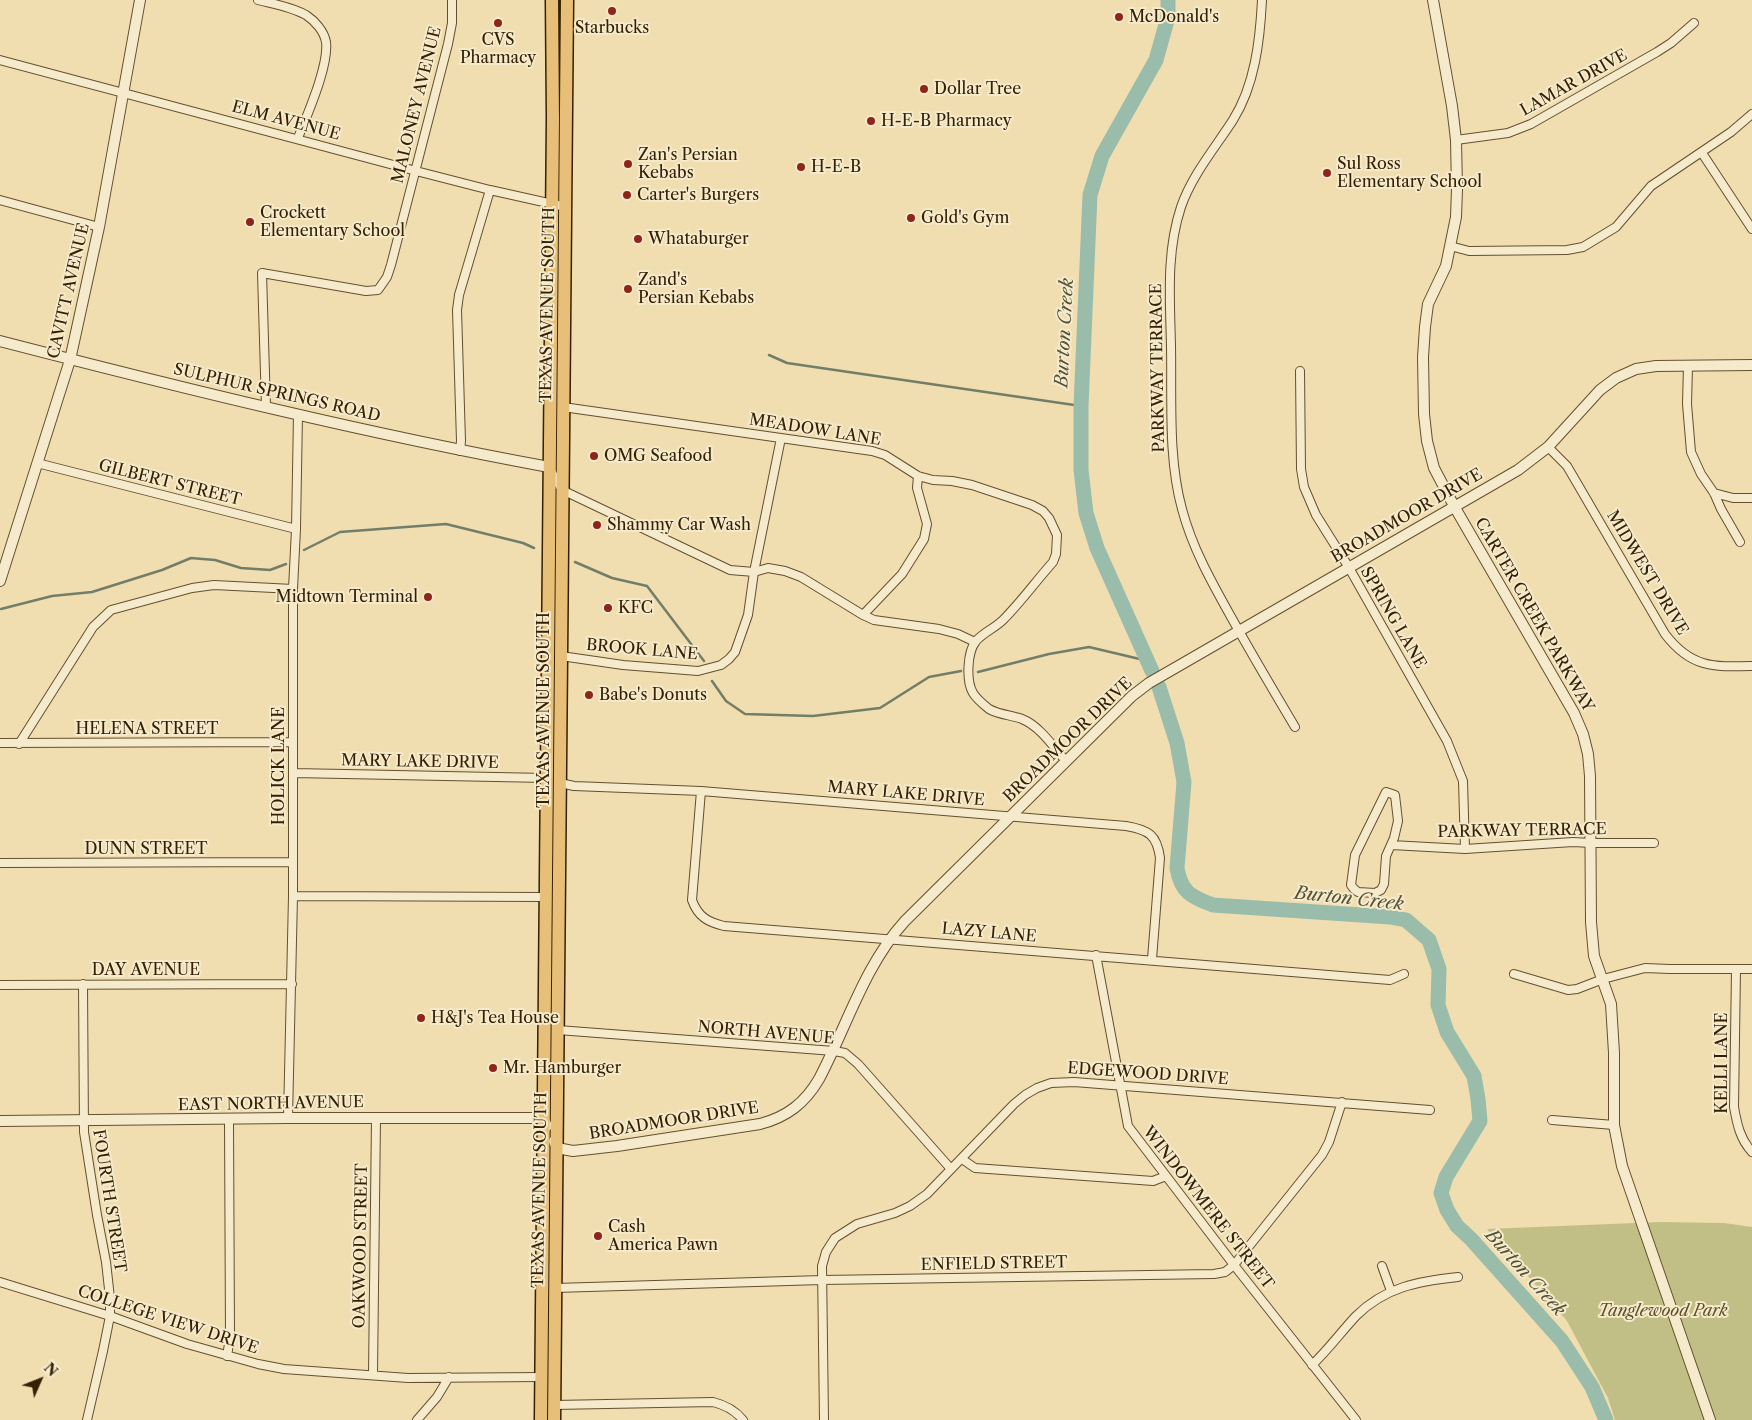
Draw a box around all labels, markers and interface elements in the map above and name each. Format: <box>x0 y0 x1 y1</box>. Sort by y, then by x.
marker: Starbucks <box>606 5 618 17</box>
place label: McDonald's <box>1129 7 1219 27</box>
marker: McDonald's <box>1113 11 1125 23</box>
marker: CVS Pharmacy <box>492 17 504 29</box>
place label: Starbucks <box>575 18 649 38</box>
street label: MALONEY AVENUE <box>388 24 446 186</box>
place label: CVS Pharmacy <box>460 30 536 68</box>
street label: LAMAR DRIVE <box>1517 46 1631 120</box>
place label: Dollar Tree <box>934 79 1021 99</box>
marker: Dollar Tree <box>918 83 930 95</box>
street label: ELM AVENUE <box>230 97 342 145</box>
place label: H-E-B Pharmacy <box>881 111 1012 131</box>
marker: H-E-B Pharmacy <box>865 115 877 127</box>
place label: Zan's Persian Kebabs <box>638 145 738 183</box>
place label: Sul Ross Elementary School <box>1337 154 1482 192</box>
place label: H-E-B <box>811 157 861 177</box>
marker: Zan's Persian Kebabs <box>622 158 634 170</box>
marker: H-E-B <box>795 161 807 173</box>
marker: Sul Ross Elementary School <box>1321 167 1333 179</box>
place label: Carter's Burgers <box>637 185 759 205</box>
marker: Carter's Burgers <box>621 189 633 201</box>
place label: Crockett Elementary School <box>260 203 405 241</box>
street label: TEXAS AVENUE SOUTH <box>537 207 559 403</box>
place label: Gold's Gym <box>921 208 1009 228</box>
marker: Gold's Gym <box>905 212 917 224</box>
marker: Crockett Elementary School <box>244 216 256 228</box>
street label: CAVITT AVENUE <box>44 221 94 361</box>
place label: Whataburger <box>648 229 749 249</box>
marker: Whataburger <box>632 233 644 245</box>
place label: Zand's Persian Kebabs <box>638 270 754 308</box>
water label: Burton Creek <box>1051 278 1079 388</box>
marker: Zand's Persian Kebabs <box>622 283 634 295</box>
street label: PARKWAY TERRACE <box>1147 283 1169 453</box>
street label: SULPHUR SPRINGS ROAD <box>172 360 382 426</box>
street label: MEADOW LANE <box>748 410 882 450</box>
place label: OMG Seafood <box>604 446 712 466</box>
marker: OMG Seafood <box>588 450 600 462</box>
street label: GILBERT STREET <box>97 456 243 510</box>
street label: BROADMOOR DRIVE <box>1328 465 1486 567</box>
street label: MIDWEST DRIVE <box>1602 507 1692 639</box>
street label: CARTER CREEK PARKWAY <box>1470 514 1598 716</box>
place label: Shammy Car Wash <box>607 515 751 535</box>
marker: Shammy Car Wash <box>591 519 603 531</box>
street label: SPRING LANE <box>1356 564 1430 672</box>
place label: Midtown Terminal <box>276 587 418 607</box>
marker: Midtown Terminal <box>422 591 434 603</box>
place label: KFC <box>618 598 653 618</box>
marker: KFC <box>602 602 614 614</box>
street label: TEXAS AVENUE SOUTH <box>534 612 554 808</box>
street label: BROOK LANE <box>585 636 699 664</box>
street label: BROADMOOR DRIVE <box>1000 674 1136 806</box>
place label: Babe's Donuts <box>599 685 707 705</box>
marker: Babe's Donuts <box>583 689 595 701</box>
street label: HOLICK LANE <box>269 707 289 825</box>
street label: HELENA STREET <box>76 719 218 739</box>
street label: MARY LAKE DRIVE <box>341 751 499 773</box>
street label: MARY LAKE DRIVE <box>827 778 985 810</box>
street label: PARKWAY TERRACE <box>1437 820 1607 842</box>
street label: DUNN STREET <box>84 839 208 859</box>
water label: Burton Creek <box>1293 883 1405 915</box>
street label: LAZY LANE <box>941 919 1037 947</box>
street label: DAY AVENUE <box>92 960 200 980</box>
place label: H&J's Tea House <box>431 1008 559 1028</box>
marker: H&J's Tea House <box>415 1012 427 1024</box>
street label: KELLI LANE <box>1712 1012 1732 1114</box>
street label: NORTH AVENUE <box>697 1017 835 1049</box>
place label: Mr. Hamburger <box>503 1058 621 1078</box>
street label: EDGEWOOD DRIVE <box>1067 1059 1229 1089</box>
marker: Mr. Hamburger <box>487 1062 499 1074</box>
street label: TEXAS AVENUE SOUTH <box>529 1092 551 1288</box>
street label: EAST NORTH AVENUE <box>178 1093 364 1115</box>
street label: BROADMOOR DRIVE <box>588 1098 760 1144</box>
street label: WINDOWMERE STREET <box>1138 1123 1278 1293</box>
street label: FOURTH STREET <box>88 1128 130 1274</box>
street label: OAKWOOD STREET <box>350 1163 372 1329</box>
place label: Cash America Pawn <box>608 1217 718 1255</box>
water label: Burton Creek <box>1480 1225 1570 1321</box>
marker: Cash America Pawn <box>592 1230 604 1242</box>
street label: ENFIELD STREET <box>921 1253 1067 1275</box>
street label: COLLEGE VIEW DRIVE <box>75 1282 261 1358</box>
park label: Tanglewood Park <box>1598 1301 1728 1321</box>
north arrow <box>15 1355 65 1405</box>
text: N <box>40 1359 61 1380</box>

